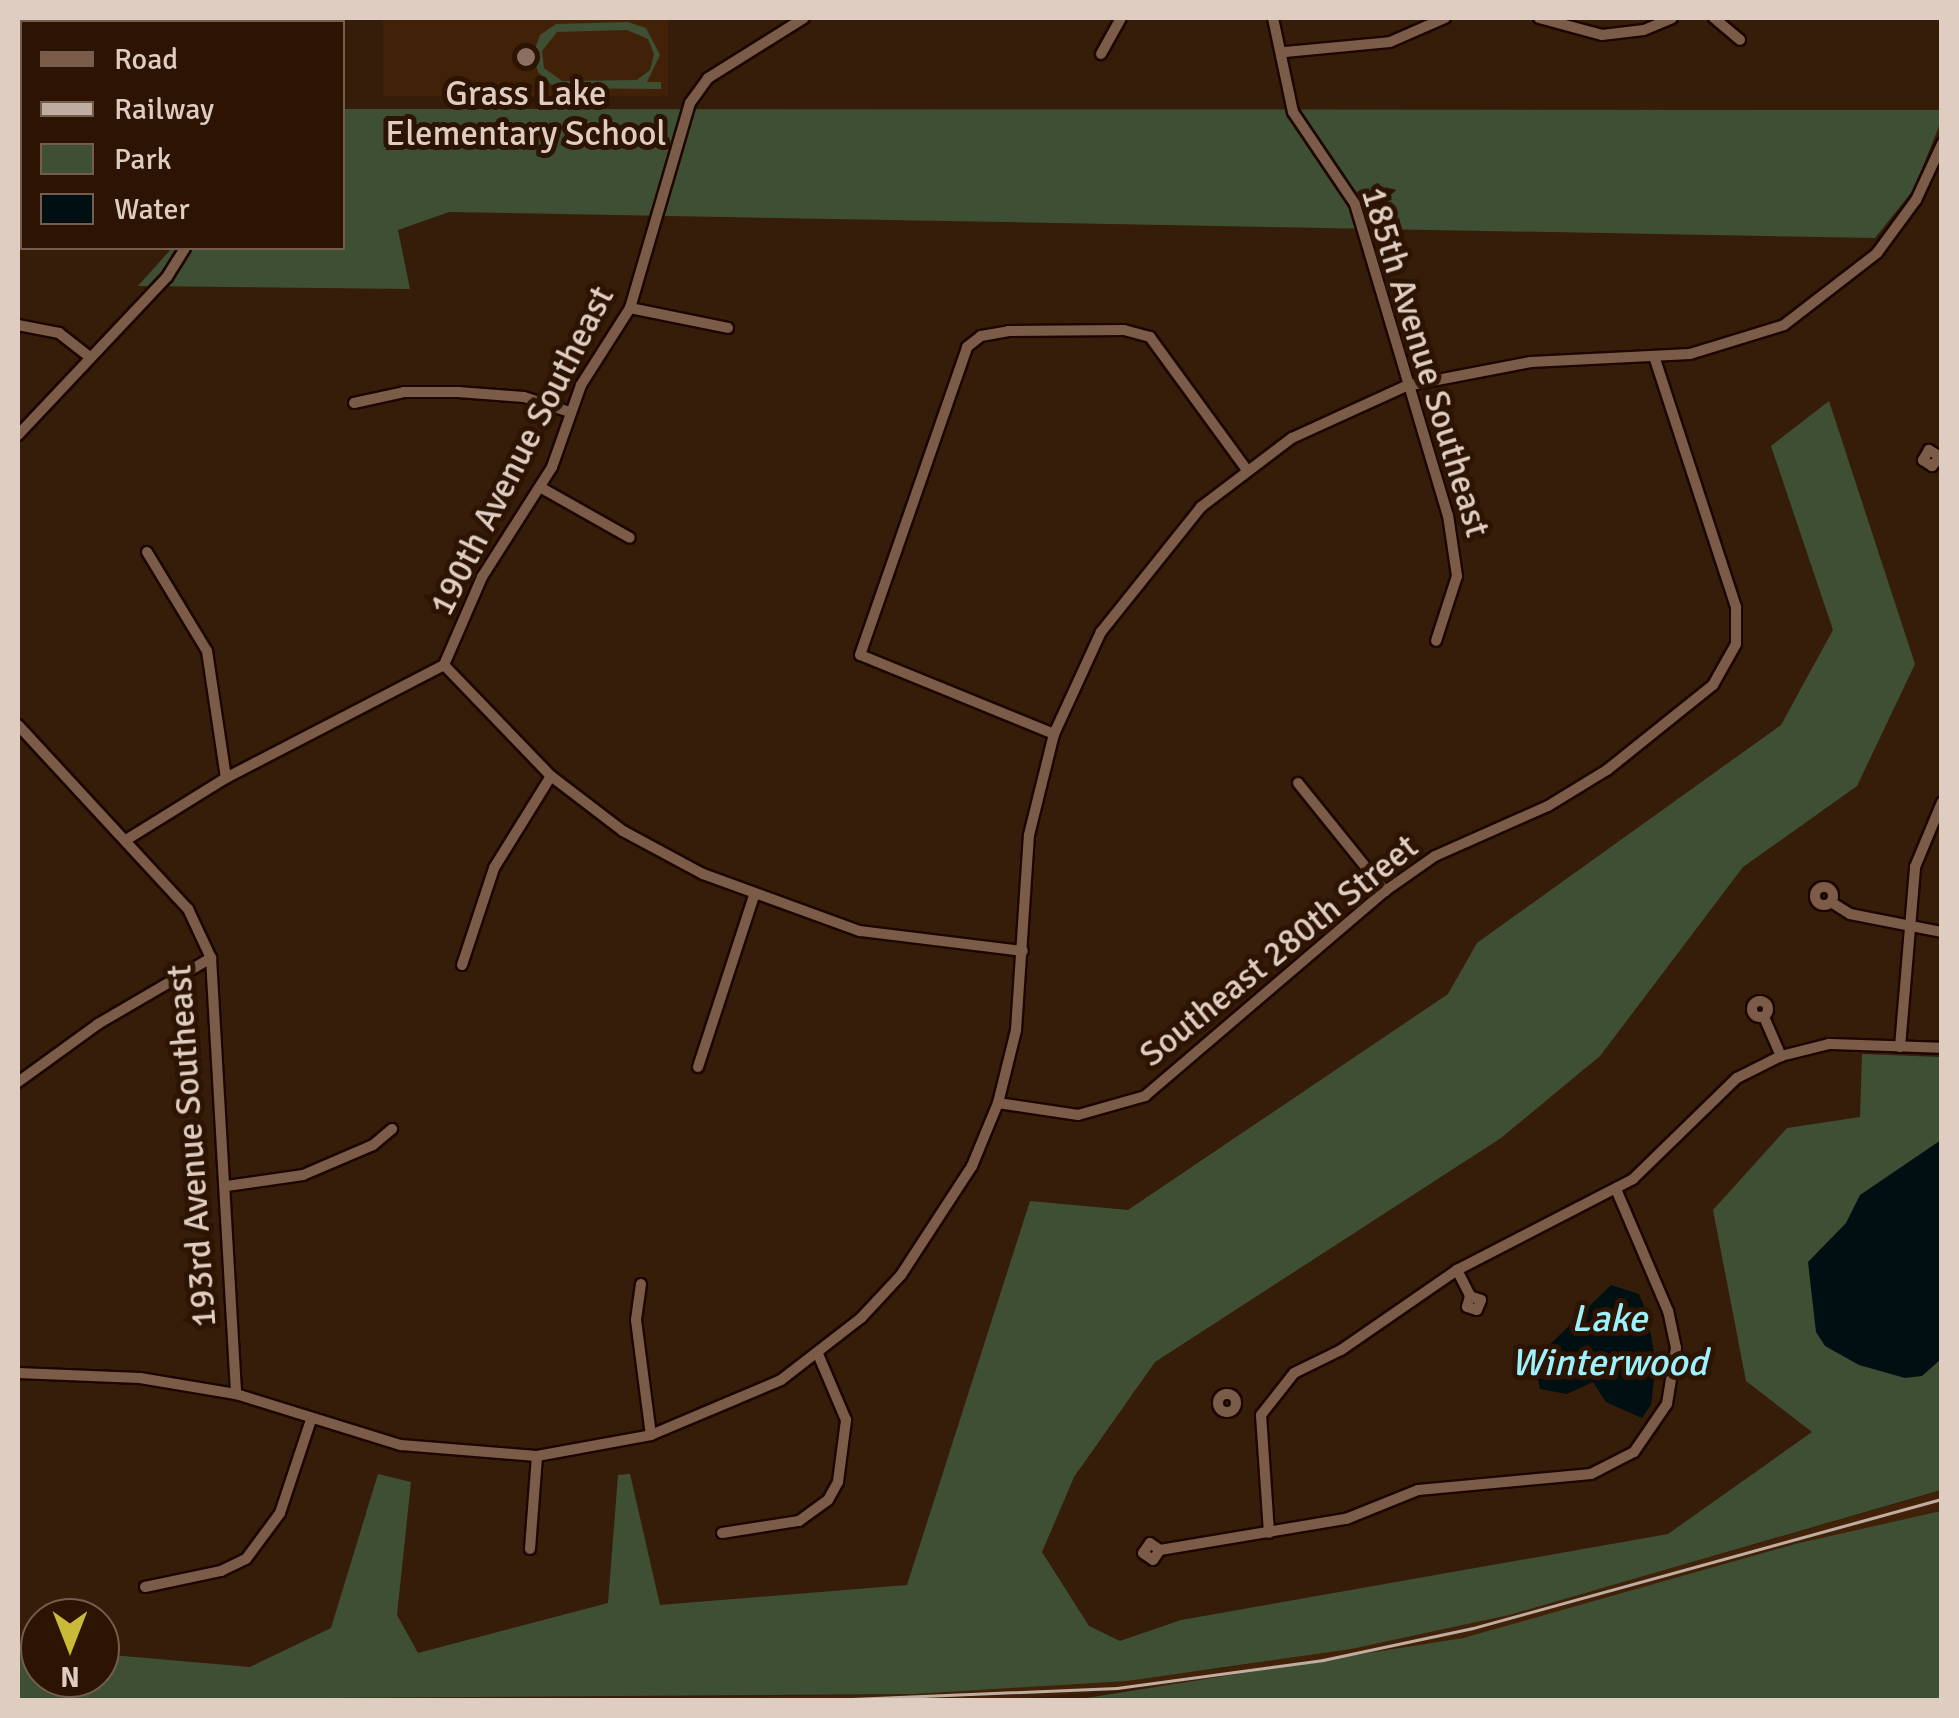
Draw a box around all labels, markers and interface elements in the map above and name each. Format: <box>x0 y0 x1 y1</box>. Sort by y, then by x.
legend <box>20 20 345 250</box>
text: Road <box>114 41 178 78</box>
marker: Grass Lake Elementary School <box>515 46 537 68</box>
place label: Grass Lake Elementary School <box>385 73 667 155</box>
text: Railway <box>114 91 214 128</box>
text: Park <box>114 141 172 178</box>
street label: 185th Avenue Southeast <box>1352 182 1498 542</box>
text: Water <box>114 191 190 228</box>
street label: 190th Avenue Southeast <box>421 279 623 623</box>
street label: Southeast 280th Street <box>1132 826 1426 1076</box>
street label: 193rd Avenue Southeast <box>158 963 226 1329</box>
water label: Lake Winterwood <box>1511 1296 1707 1386</box>
north arrow <box>20 1598 120 1698</box>
text: N <box>60 1659 80 1693</box>

